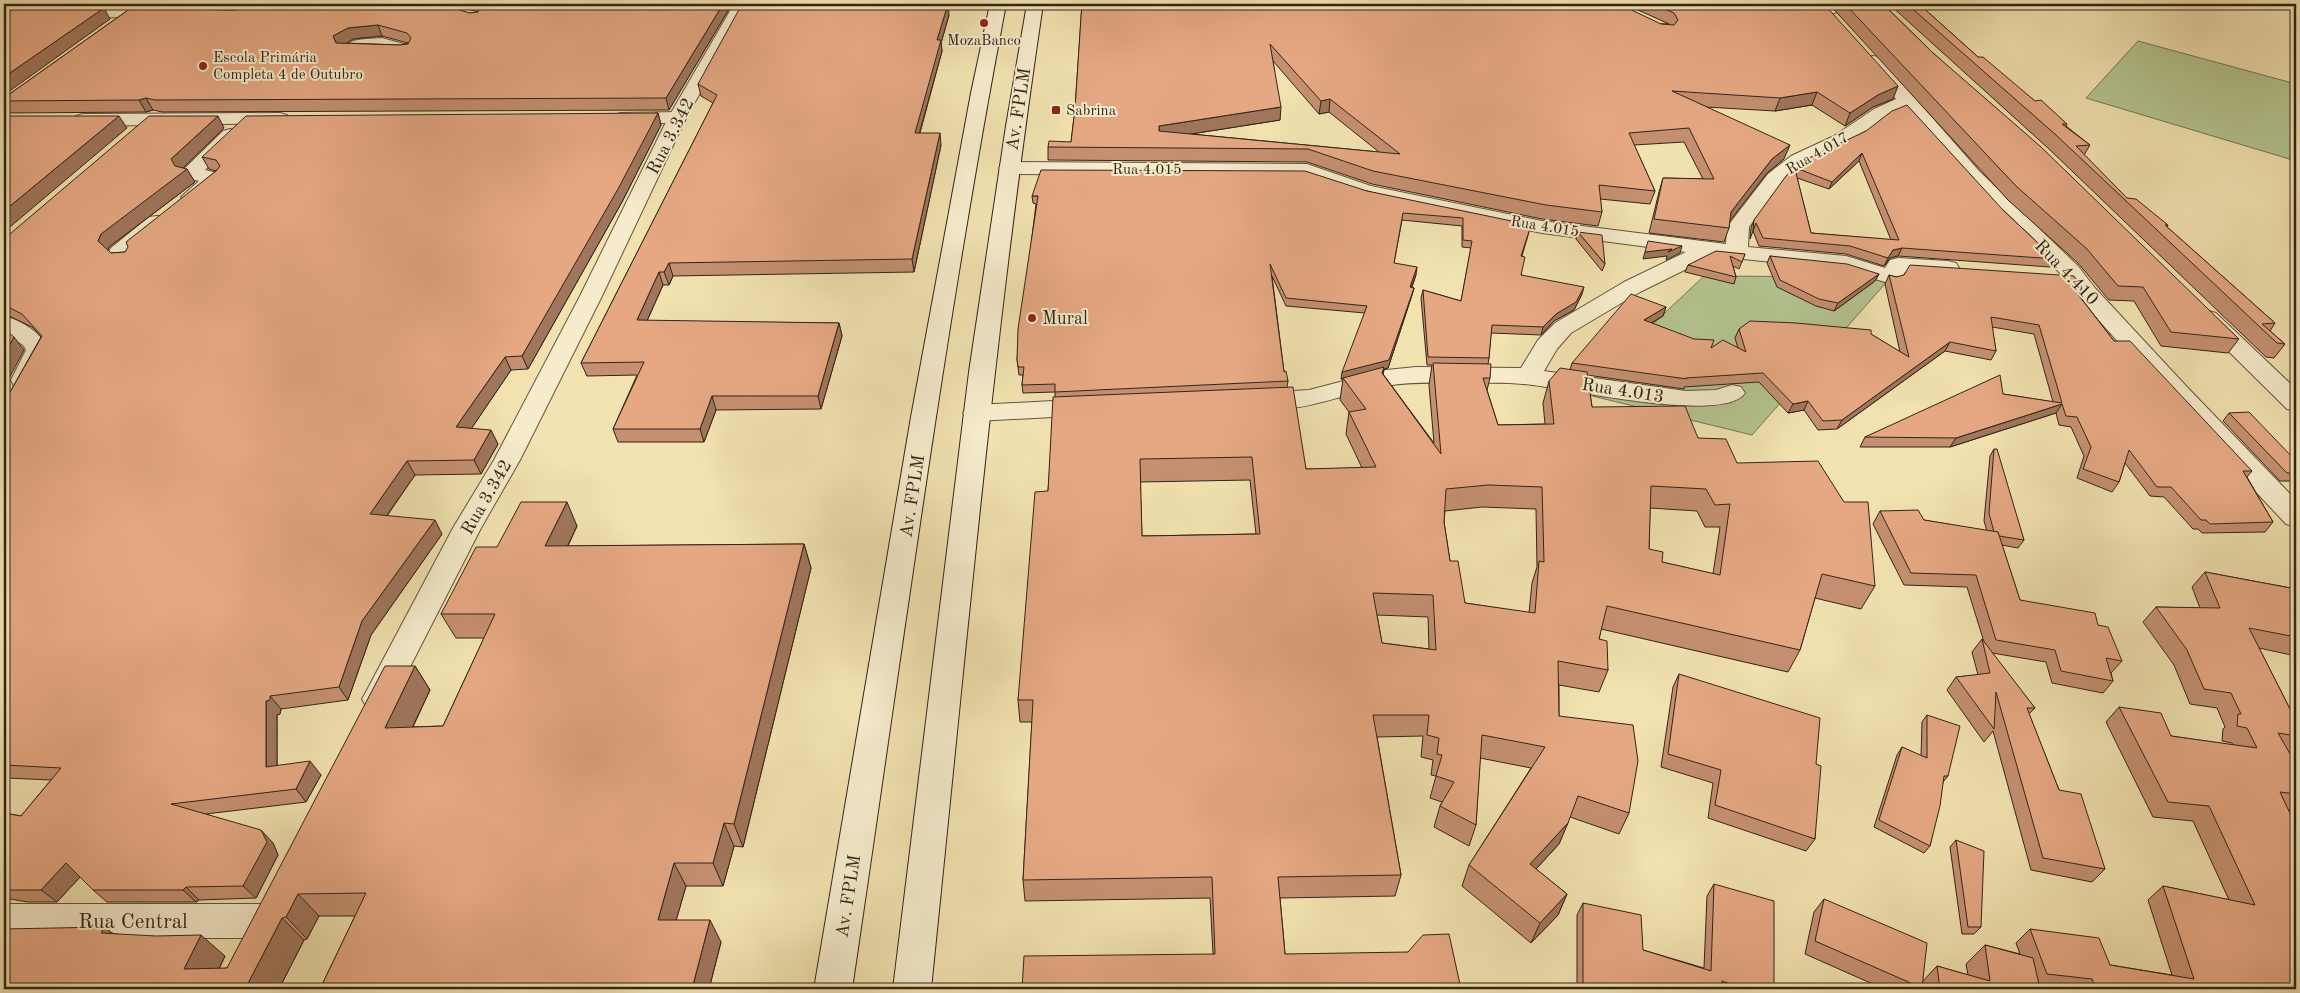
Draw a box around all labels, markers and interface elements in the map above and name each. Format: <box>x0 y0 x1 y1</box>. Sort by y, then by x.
marker: MozaBanco <box>978 17 990 29</box>
place label: MozaBanco <box>947 34 1021 49</box>
place label: Escola Primária Completa 4 de Outubro <box>213 51 363 83</box>
marker: Escola Primária Completa 4 de Outubro <box>197 60 209 72</box>
street label: Av. FPLM <box>1004 66 1034 152</box>
street label: Rua 3.342 <box>644 95 698 178</box>
marker: Sabrina <box>1050 104 1062 116</box>
place label: Sabrina <box>1066 104 1117 119</box>
street label: Rua 4.017 <box>1784 130 1852 178</box>
street label: Rua 4.015 <box>1112 163 1182 178</box>
street label: Rua 4.015 <box>1509 215 1580 240</box>
street label: Rua 4.410 <box>2031 237 2102 309</box>
place label: Mural <box>1042 310 1088 328</box>
marker: Mural <box>1026 312 1038 324</box>
street label: Rua 4.013 <box>1580 376 1665 406</box>
street label: Av. FPLM <box>898 453 928 539</box>
street label: Rua 3.342 <box>458 457 515 538</box>
street label: Av. FPLM <box>834 853 864 939</box>
street label: Rua Central <box>78 912 188 933</box>

